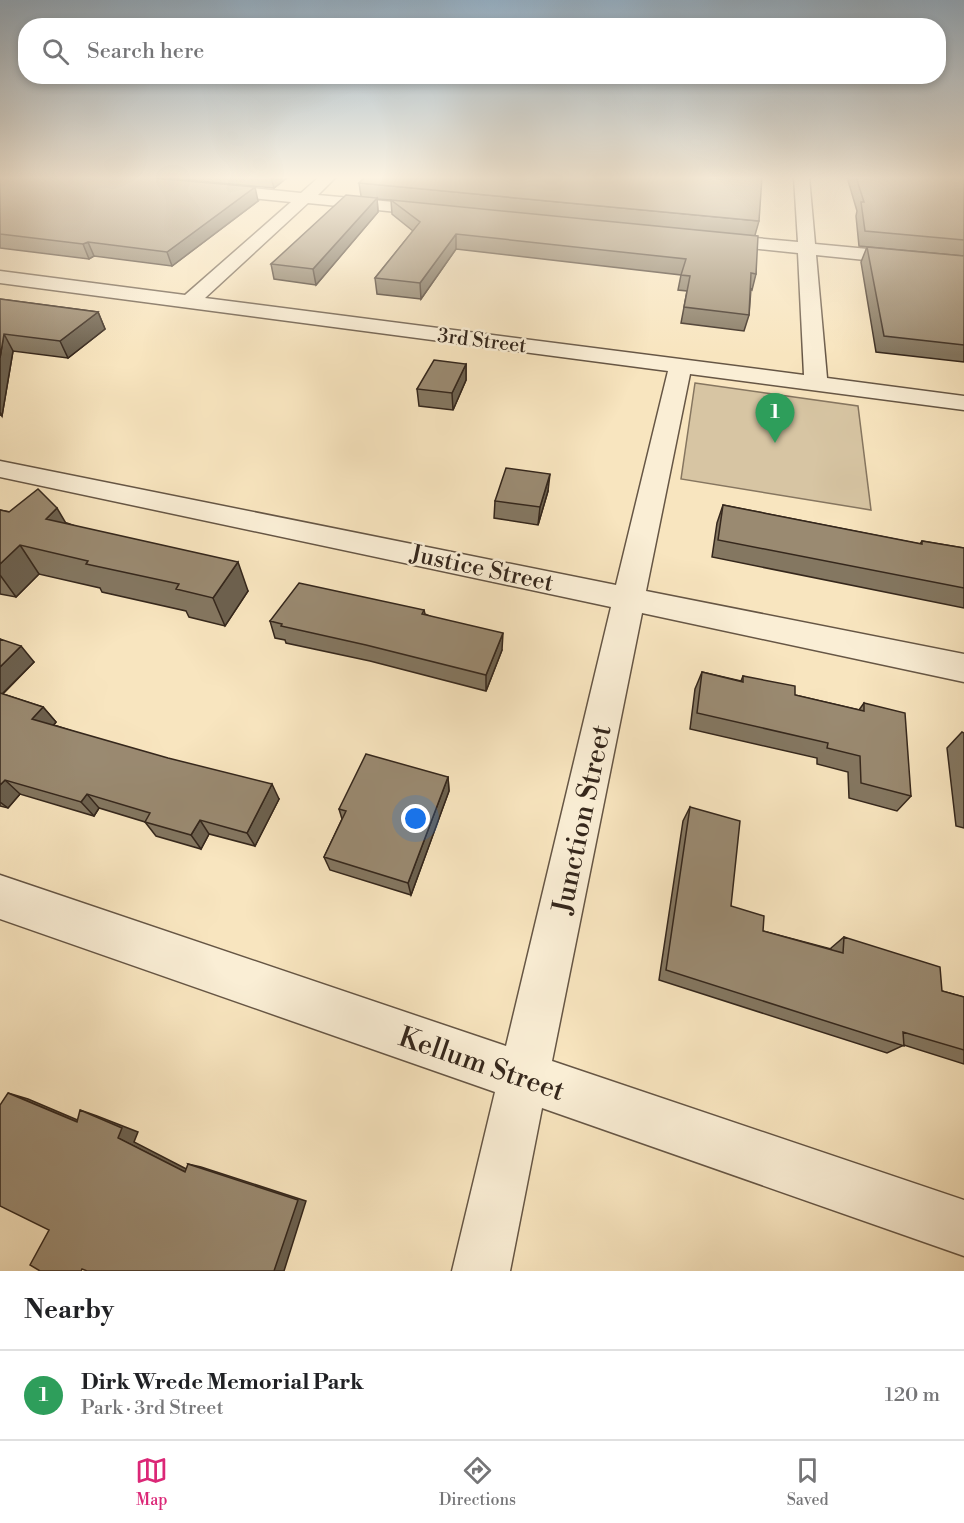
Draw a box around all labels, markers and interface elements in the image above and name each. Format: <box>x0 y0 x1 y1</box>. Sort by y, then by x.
search box <box>18 18 946 84</box>
icon: search <box>39 35 72 68</box>
text: Search here <box>87 38 204 65</box>
street label: 3rd Street <box>436 324 528 359</box>
pin: 1 <box>756 394 794 443</box>
street label: Justice Street <box>407 539 557 599</box>
street label: Junction Street <box>545 722 620 918</box>
your location <box>401 804 430 833</box>
street label: Kellum Street <box>394 1020 569 1109</box>
text: Nearby <box>24 1294 114 1326</box>
text: Dirk Wrede Memorial Park <box>81 1369 364 1396</box>
text: 1 <box>39 1383 48 1408</box>
text: 120 m <box>885 1383 940 1408</box>
text: Park · 3rd Street <box>81 1396 223 1421</box>
tab: Map <box>135 1454 168 1510</box>
tab: Directions <box>439 1454 516 1510</box>
tab: Saved <box>787 1454 829 1510</box>

